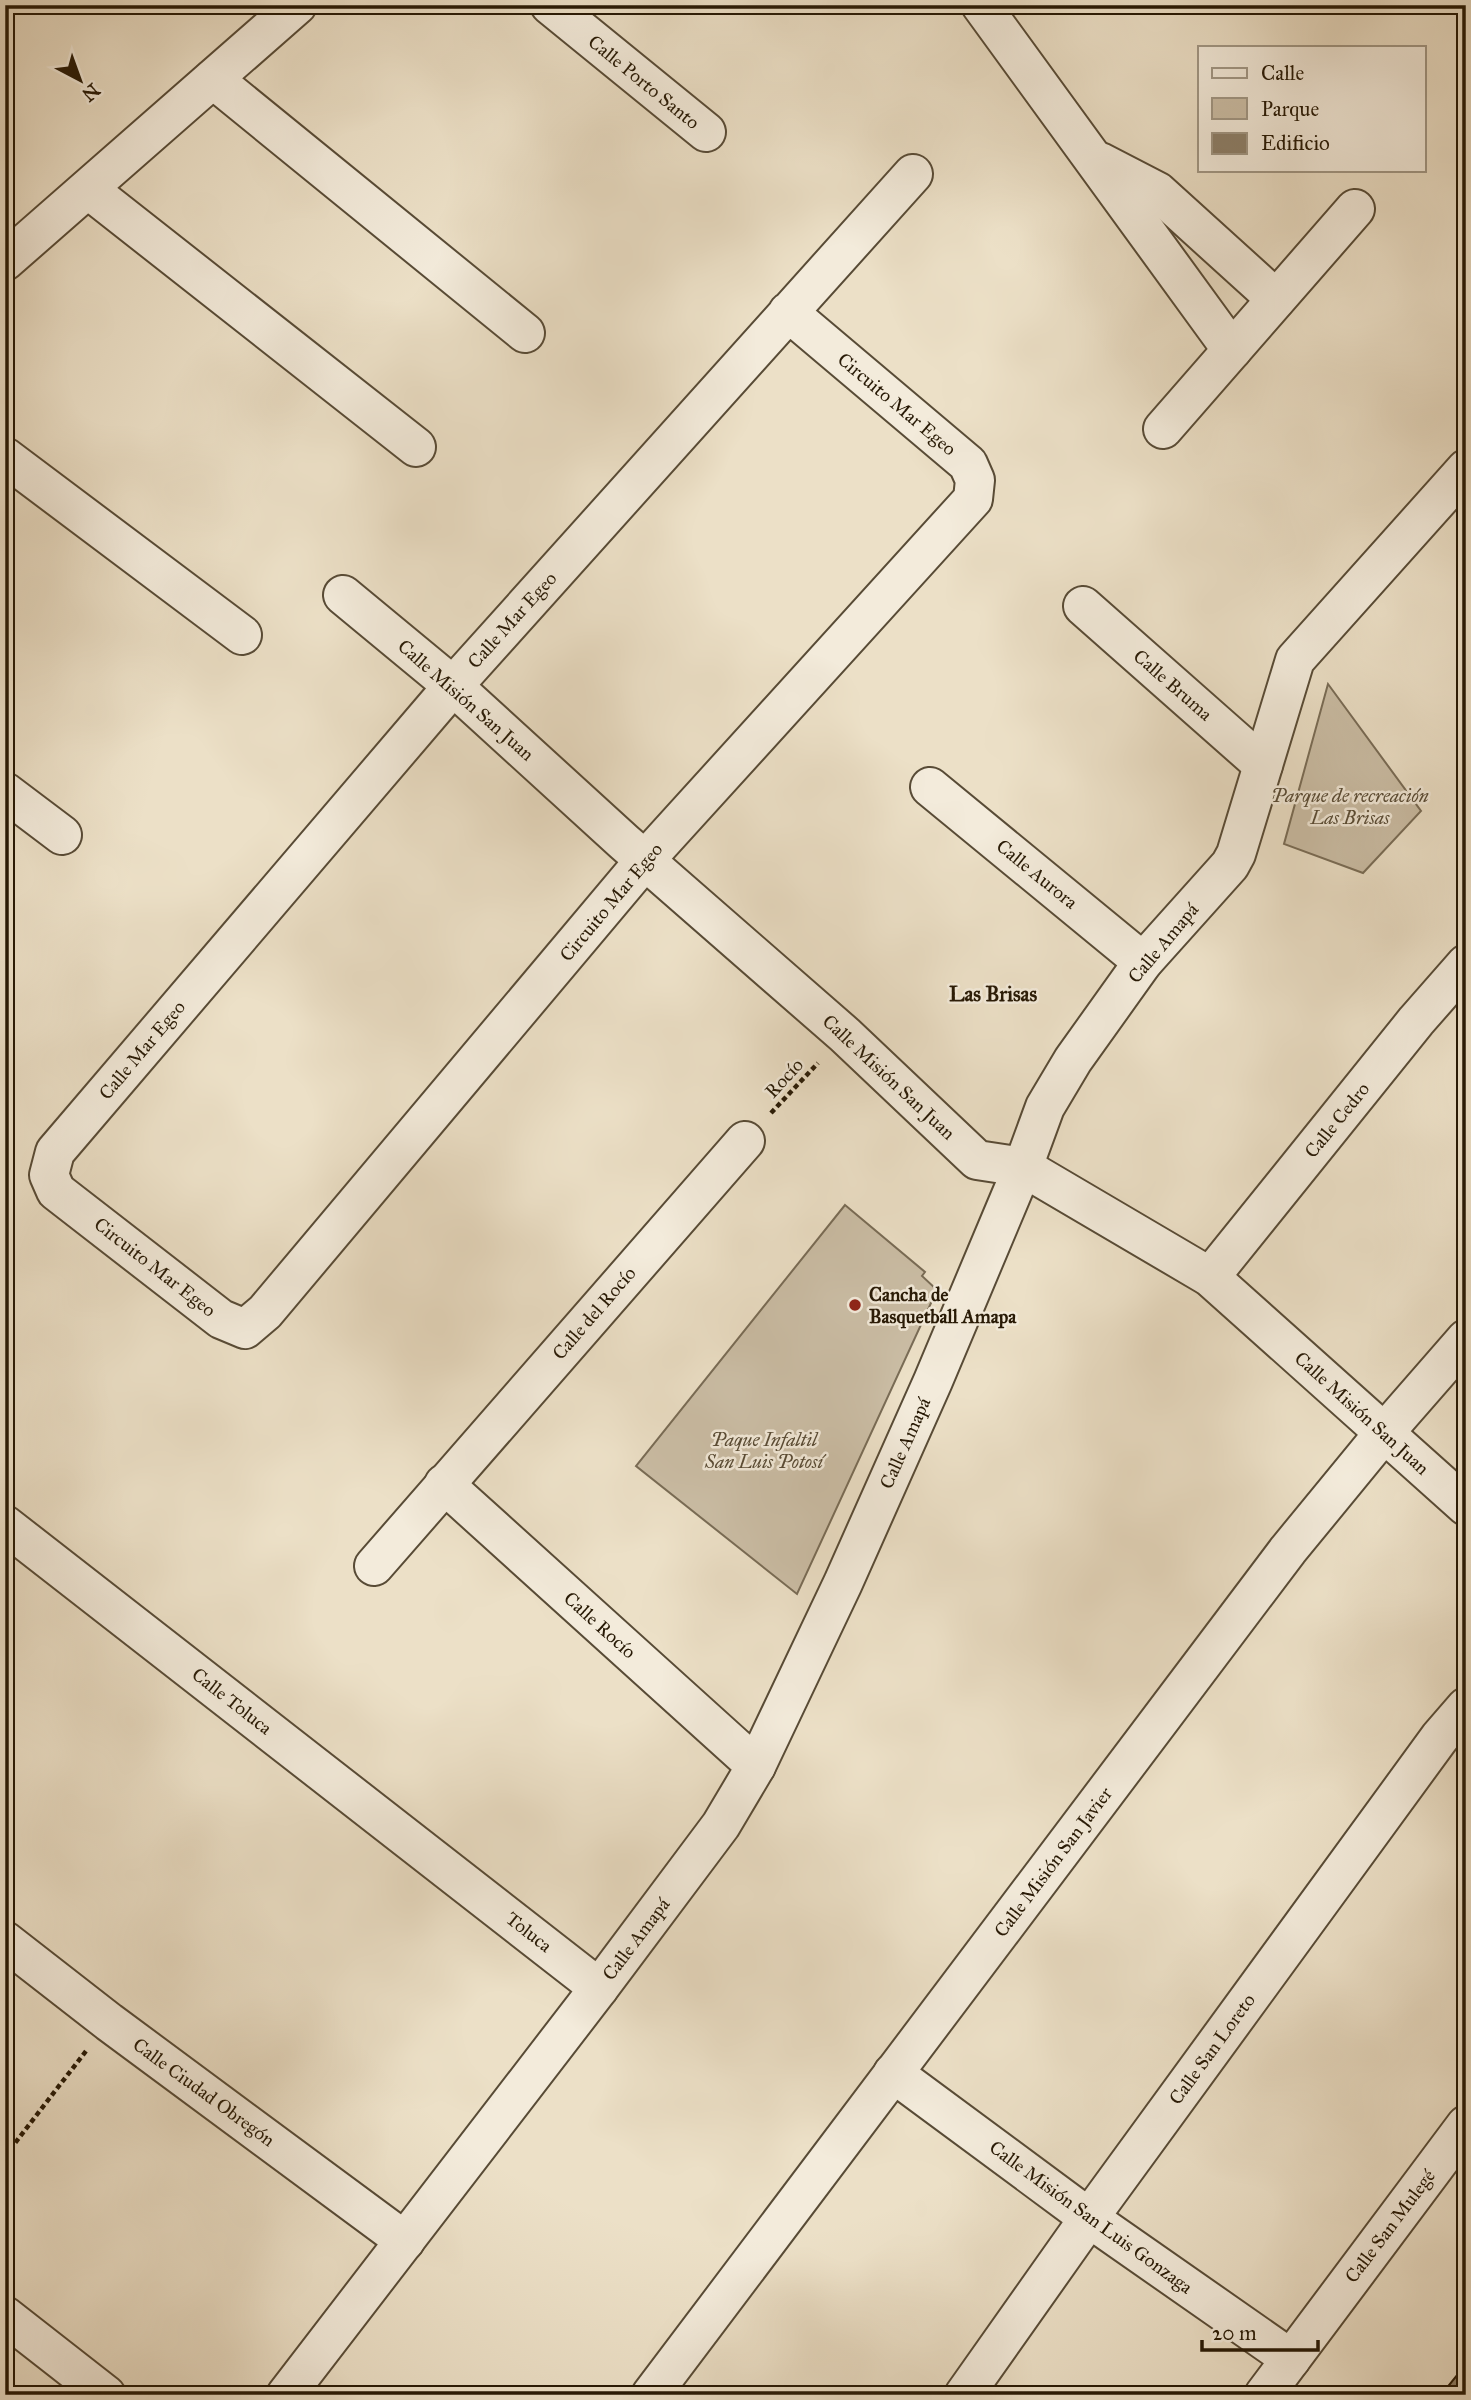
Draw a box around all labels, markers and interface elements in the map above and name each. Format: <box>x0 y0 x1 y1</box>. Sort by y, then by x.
street label: Calle Porto Santo <box>584 30 705 134</box>
north arrow <box>46 46 116 116</box>
legend <box>1198 46 1426 172</box>
text: Calle <box>1261 60 1304 86</box>
text: N <box>77 78 104 106</box>
text: Parque <box>1261 96 1320 122</box>
text: Edificio <box>1261 130 1330 156</box>
street label: Circuito Mar Egeo <box>832 348 961 461</box>
street label: Calle Mar Egeo <box>463 567 562 674</box>
street label: Calle Misión San Juan <box>392 635 539 766</box>
street label: Calle Bruma <box>1129 644 1218 726</box>
park label: Parque de recreación Las Brisas <box>1271 784 1429 829</box>
street label: Calle Aurora <box>992 834 1083 914</box>
street label: Circuito Mar Egeo <box>555 838 668 967</box>
street label: Calle Amapá <box>1123 898 1204 988</box>
district label: Las Brisas <box>949 981 1037 1007</box>
street label: Calle Mar Egeo <box>94 996 191 1105</box>
street label: Calle Misión San Juan <box>817 1010 960 1145</box>
street label: Rocío <box>760 1053 808 1103</box>
street label: Calle Cedro <box>1300 1077 1375 1162</box>
street label: Circuito Mar Egeo <box>89 1212 221 1323</box>
street label: Calle del Rocío <box>547 1262 641 1364</box>
place label: Cancha de Basquetball Amapa <box>869 1283 1017 1329</box>
marker: Cancha de Basquetball Amapa <box>847 1297 863 1313</box>
street label: Calle Misión San Juan <box>1289 1347 1434 1480</box>
street label: Calle Amapá <box>875 1393 936 1492</box>
park label: Paque Infaltil San Luis Potosí <box>704 1428 827 1473</box>
street label: Calle Rocío <box>559 1587 641 1663</box>
street label: Calle Toluca <box>187 1663 277 1740</box>
street label: Calle Misión San Javier <box>989 1782 1118 1942</box>
street label: Calle Amapá <box>597 1892 675 1985</box>
street label: Toluca <box>501 1907 557 1958</box>
street label: Calle San Loreto <box>1164 1989 1260 2109</box>
street label: Calle Ciudad Obregón <box>128 2033 280 2152</box>
street label: Calle Misión San Luis Gonzaga <box>984 2136 1198 2300</box>
street label: Calle San Mulegé <box>1340 2165 1441 2288</box>
scale bar <box>1202 2309 1317 2353</box>
text: 20 m <box>1212 2320 1257 2346</box>

